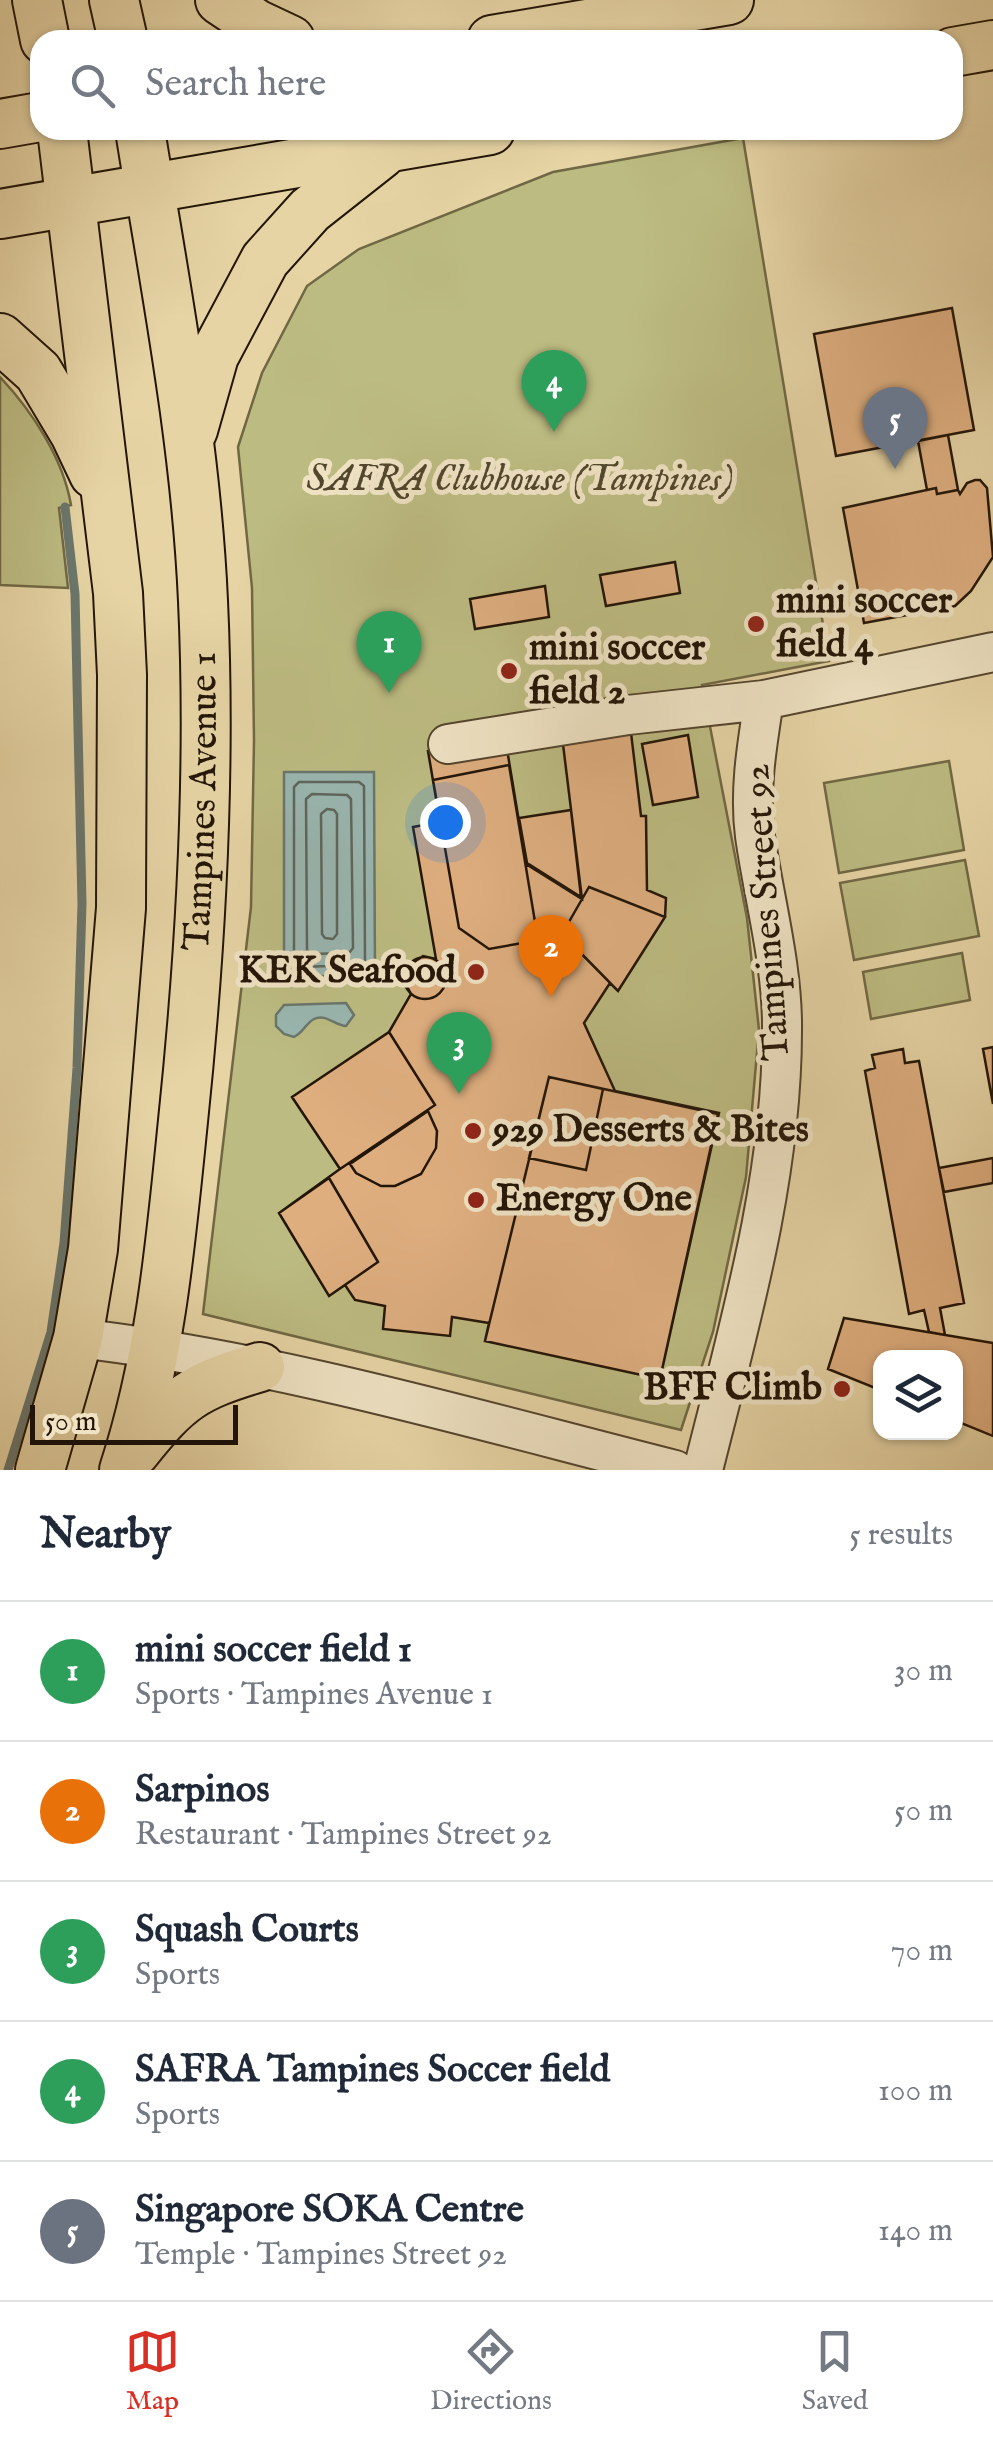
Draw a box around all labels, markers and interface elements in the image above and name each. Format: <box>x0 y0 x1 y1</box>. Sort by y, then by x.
search box <box>30 30 963 140</box>
icon: search <box>65 58 120 113</box>
text: Search here <box>145 61 326 109</box>
pin: 4 <box>522 350 586 432</box>
pin: 5 <box>862 386 928 469</box>
park label: SAFRA Clubhouse (Tampines) <box>306 456 734 504</box>
place label: mini soccer field 4 <box>776 578 953 670</box>
pin: 1 <box>356 610 422 693</box>
marker: mini soccer field 4 <box>745 613 767 635</box>
place label: mini soccer field 2 <box>529 625 706 717</box>
street label: Tampines Avenue 1 <box>174 651 230 952</box>
marker: mini soccer field 2 <box>498 660 520 682</box>
street label: Tampines Street 92 <box>734 762 802 1062</box>
your location <box>420 797 471 848</box>
pin: 2 <box>518 914 584 997</box>
place label: KEK Seafood <box>238 948 457 996</box>
marker: KEK Seafood <box>465 961 487 983</box>
pin: 3 <box>426 1012 492 1094</box>
place label: 929 Desserts & Bites <box>491 1107 809 1155</box>
marker: 929 Desserts & Bites <box>462 1120 484 1142</box>
place label: Energy One <box>496 1176 693 1224</box>
marker: Energy One <box>465 1189 487 1211</box>
map controls <box>873 1350 963 1440</box>
button: layers <box>873 1350 963 1440</box>
place label: BFF Climb <box>643 1365 822 1413</box>
marker: BFF Climb <box>831 1378 853 1400</box>
scale bar <box>30 1400 238 1444</box>
text: 50 m <box>45 1405 97 1440</box>
text: Nearby <box>40 1509 171 1562</box>
text: 5 results <box>849 1515 953 1556</box>
text: mini soccer field 1 <box>135 1627 412 1675</box>
text: 1 <box>67 1651 78 1692</box>
text: 30 m <box>894 1651 953 1692</box>
text: Sports · Tampines Avenue 1 <box>135 1675 493 1716</box>
text: Sarpinos <box>135 1767 270 1815</box>
text: 2 <box>65 1791 80 1832</box>
text: 50 m <box>894 1791 953 1832</box>
text: Restaurant · Tampines Street 92 <box>135 1815 552 1856</box>
text: Squash Courts <box>135 1907 359 1955</box>
text: 3 <box>67 1931 78 1972</box>
text: 70 m <box>891 1931 953 1972</box>
text: Sports <box>135 1955 220 1996</box>
text: SAFRA Tampines Soccer field <box>135 2047 610 2095</box>
text: 4 <box>65 2071 80 2112</box>
text: 100 m <box>878 2071 953 2112</box>
text: Sports <box>135 2095 220 2136</box>
text: Singapore SOKA Centre <box>135 2187 524 2235</box>
text: 5 <box>67 2211 78 2252</box>
text: 140 m <box>878 2211 953 2252</box>
text: Temple · Tampines Street 92 <box>135 2235 507 2276</box>
tab: Map <box>125 2324 180 2419</box>
tab: Directions <box>430 2324 552 2419</box>
tab: Saved <box>802 2324 868 2419</box>

